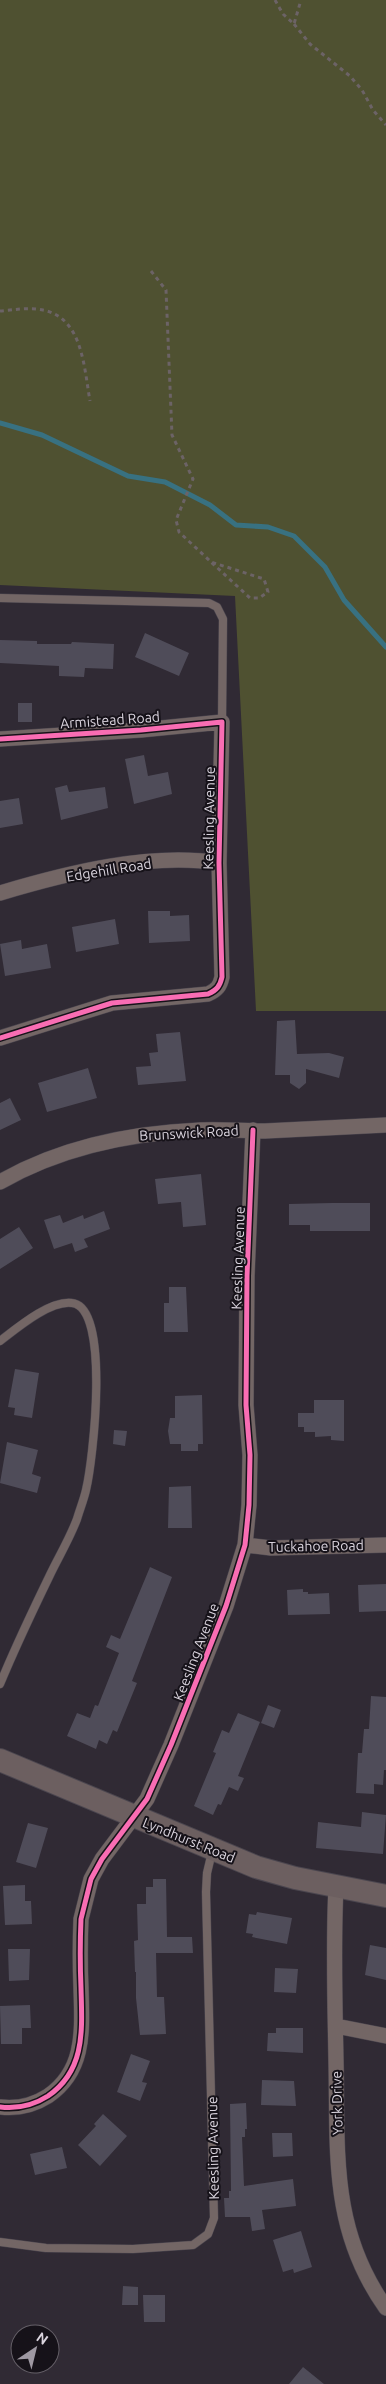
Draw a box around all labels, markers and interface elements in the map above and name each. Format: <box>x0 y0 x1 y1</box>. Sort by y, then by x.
street label: Armistead Road <box>60 709 160 731</box>
street label: Keesling Avenue <box>200 766 218 870</box>
street label: Edgehill Road <box>65 855 153 885</box>
street label: Brunswick Road <box>139 1122 239 1144</box>
street label: Keesling Avenue <box>228 1206 248 1310</box>
street label: Tuckahoe Road <box>268 1537 364 1555</box>
street label: Keesling Avenue <box>170 1601 222 1703</box>
street label: Lyndhurst Road <box>140 1814 238 1866</box>
street label: York Drive <box>328 2071 346 2135</box>
street label: Keesling Avenue <box>204 2096 222 2200</box>
north arrow <box>10 2324 60 2374</box>
text: N <box>34 2329 51 2348</box>

